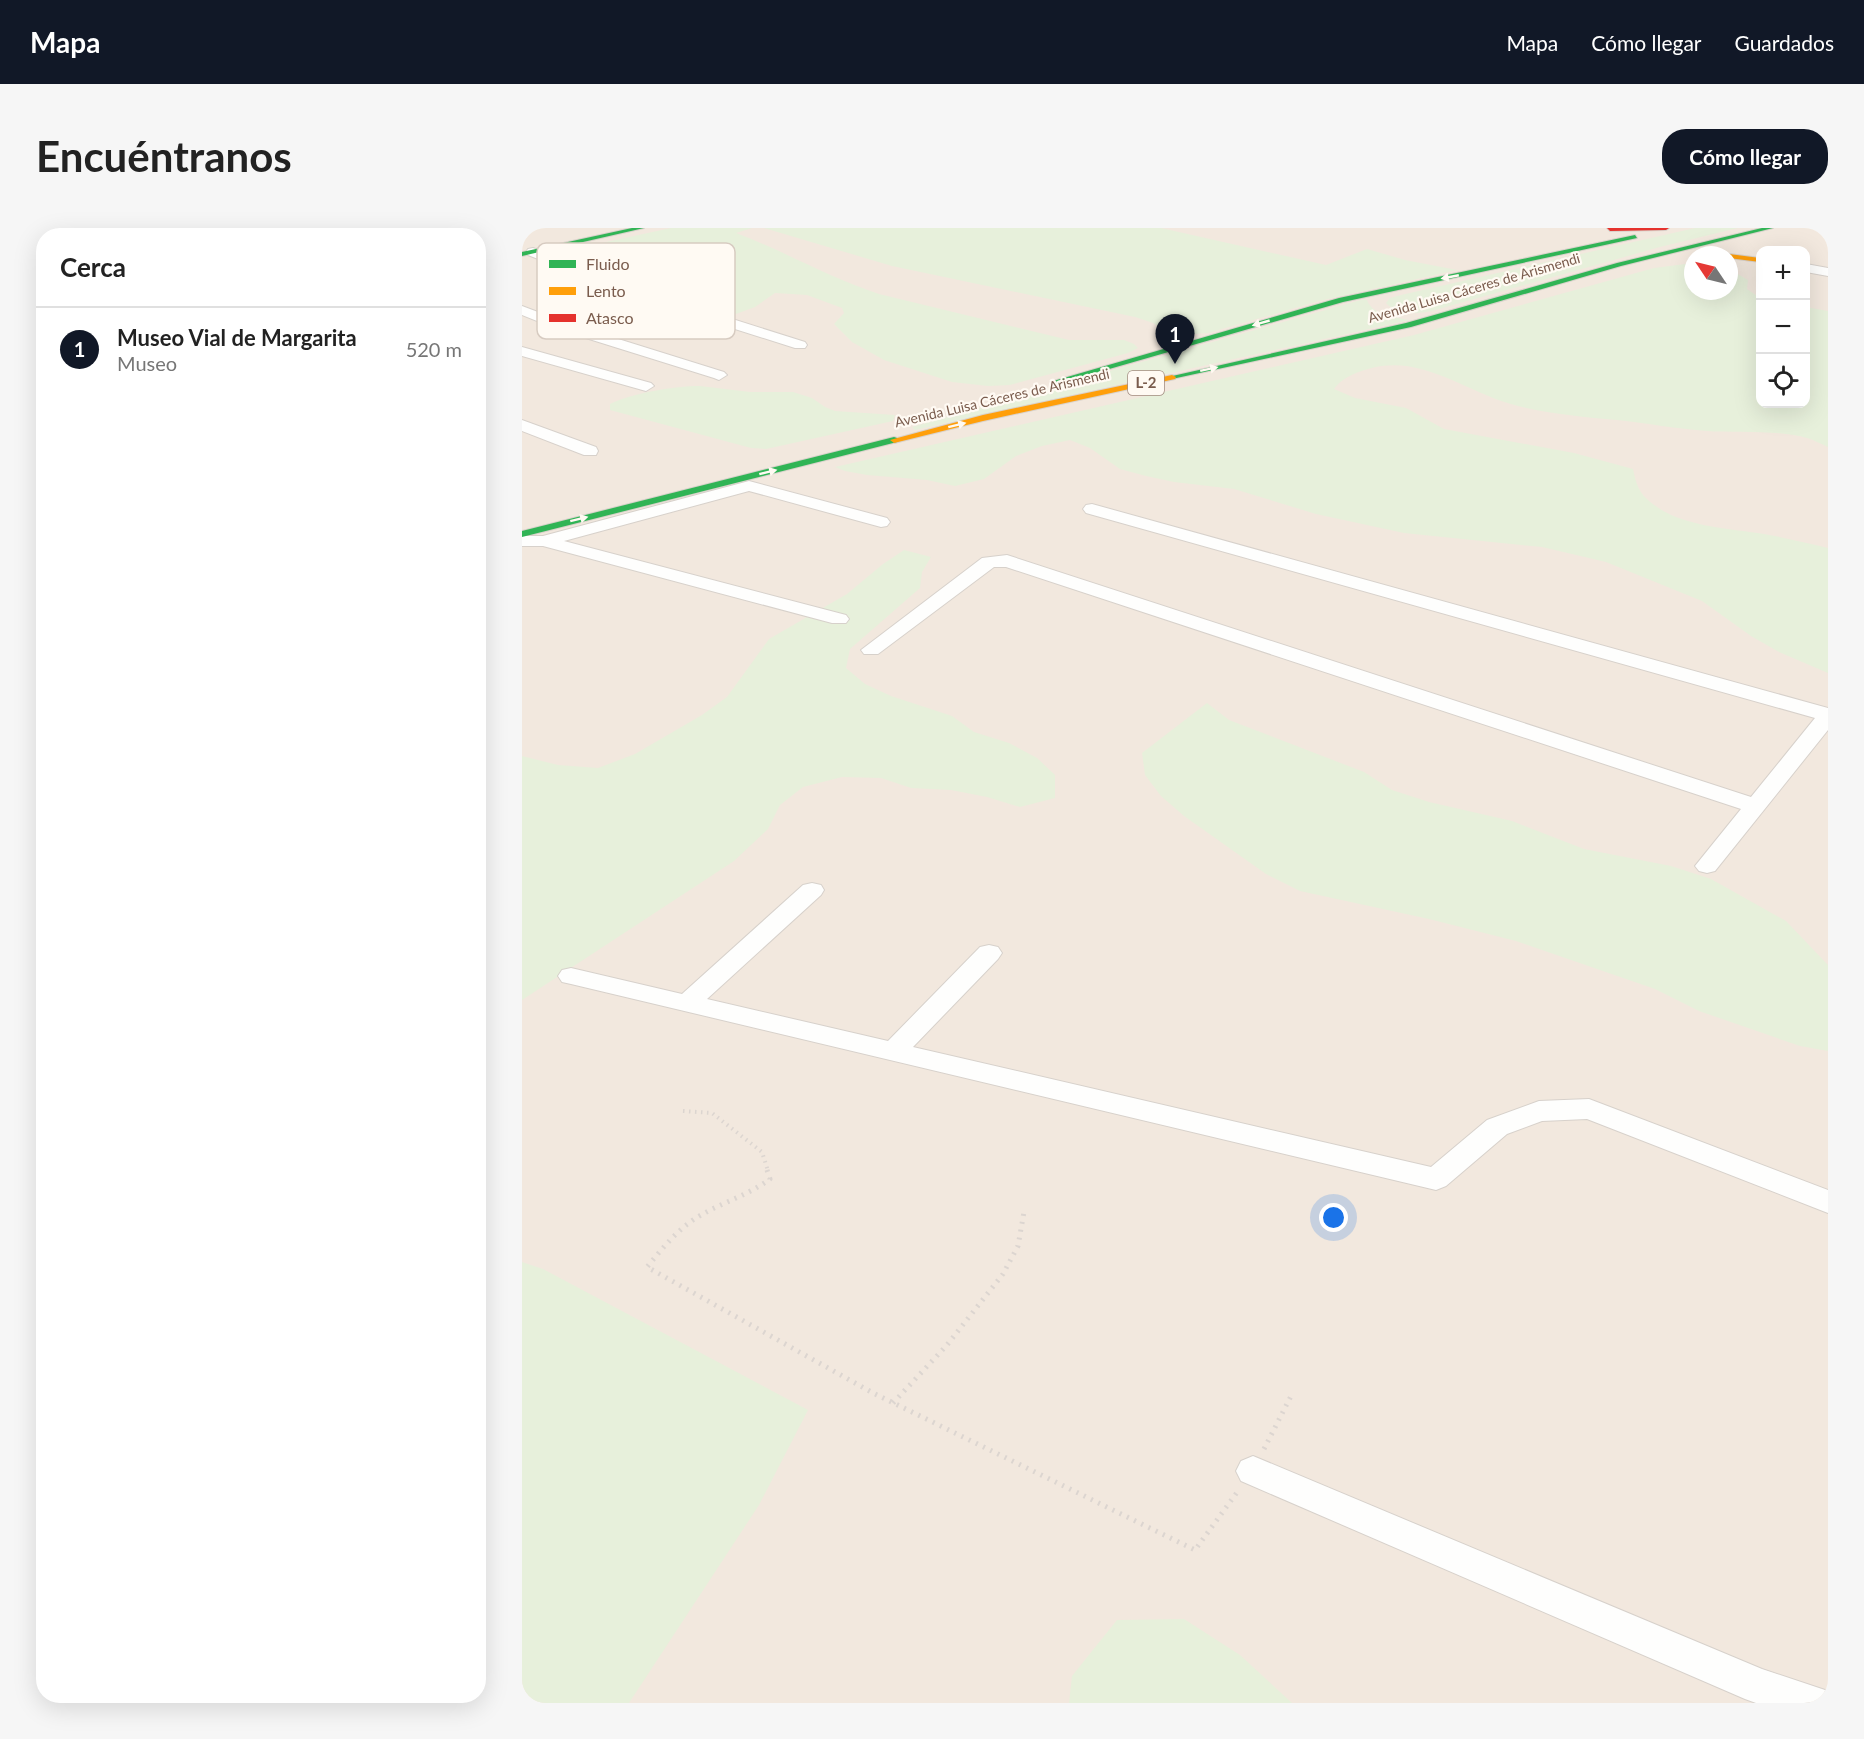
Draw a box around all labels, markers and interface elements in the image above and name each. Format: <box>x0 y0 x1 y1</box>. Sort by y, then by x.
text: Mapa <box>30 25 100 59</box>
text: Mapa <box>1506 30 1558 55</box>
text: Cómo llegar <box>1591 30 1702 55</box>
text: Guardados <box>1735 30 1834 55</box>
button: Cómo llegar <box>1662 129 1828 184</box>
text: Encuéntranos <box>36 131 292 181</box>
legend <box>537 243 735 339</box>
north arrow <box>1684 246 1738 300</box>
map controls <box>1756 246 1810 408</box>
button: + <box>1756 246 1810 300</box>
street label: Avenida Luisa Cáceres de Arismendi <box>1366 249 1582 326</box>
text: Cerca <box>60 251 126 283</box>
text: Fluido <box>586 254 629 273</box>
one-way arrow <box>1441 272 1460 281</box>
text: Lento <box>586 281 626 300</box>
button: − <box>1756 300 1810 354</box>
text: Atasco <box>586 308 634 327</box>
pin: 1 <box>1156 314 1194 364</box>
one-way arrow <box>1252 318 1270 328</box>
text: Museo Vial de Margarita <box>117 324 357 351</box>
text: 1 <box>74 337 85 361</box>
text: 520 m <box>406 337 462 361</box>
text: Museo <box>117 351 177 375</box>
button: locate <box>1756 354 1810 408</box>
one-way arrow <box>1200 364 1218 374</box>
street label: Avenida Luisa Cáceres de Arismendi <box>893 365 1111 431</box>
road number: L-2 <box>1128 371 1164 395</box>
one-way arrow <box>948 419 966 429</box>
one-way arrow <box>759 466 777 476</box>
one-way arrow <box>570 514 588 524</box>
your location <box>1319 1203 1348 1232</box>

